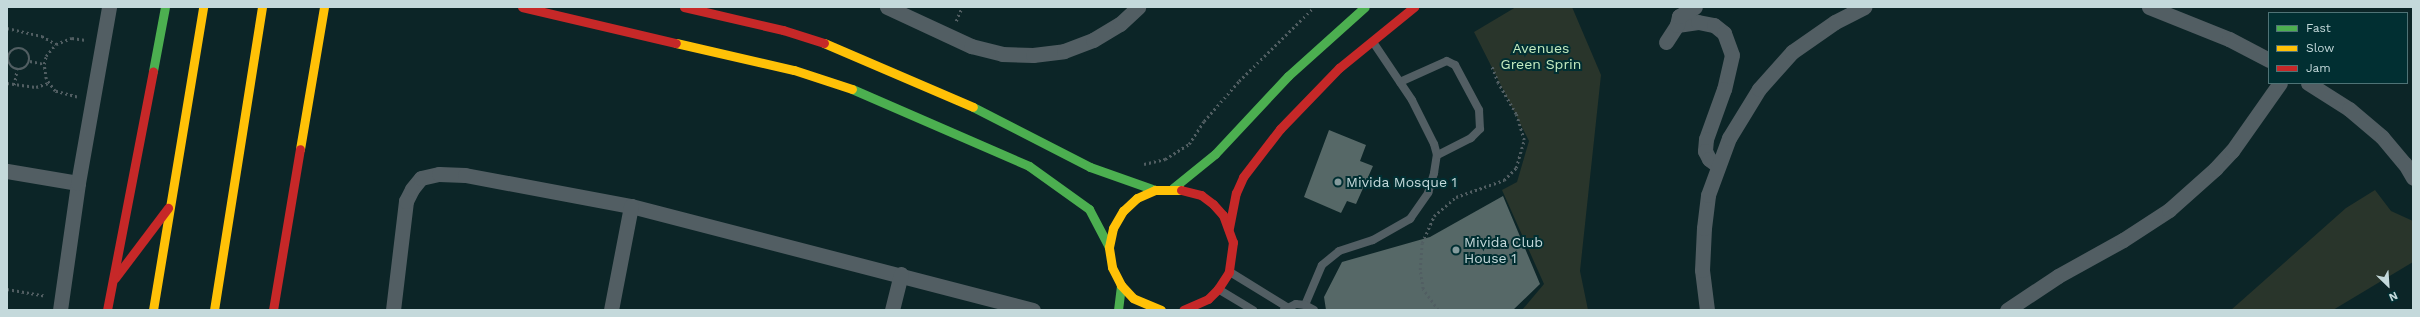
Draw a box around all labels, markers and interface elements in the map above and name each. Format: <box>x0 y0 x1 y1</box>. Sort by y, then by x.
legend <box>2268 12 2408 84</box>
text: Fast <box>2306 21 2331 35</box>
park label: Avenues Green Sprin <box>1500 40 1582 72</box>
text: Slow <box>2306 41 2334 55</box>
text: Jam <box>2306 61 2331 75</box>
place label: Mivida Mosque 1 <box>1346 174 1458 190</box>
marker: Mivida Mosque 1 <box>1333 177 1343 187</box>
place label: Mivida Club House 1 <box>1464 234 1543 266</box>
marker: Mivida Club House 1 <box>1451 245 1461 255</box>
north arrow <box>2368 265 2408 305</box>
text: N <box>2387 289 2400 304</box>

